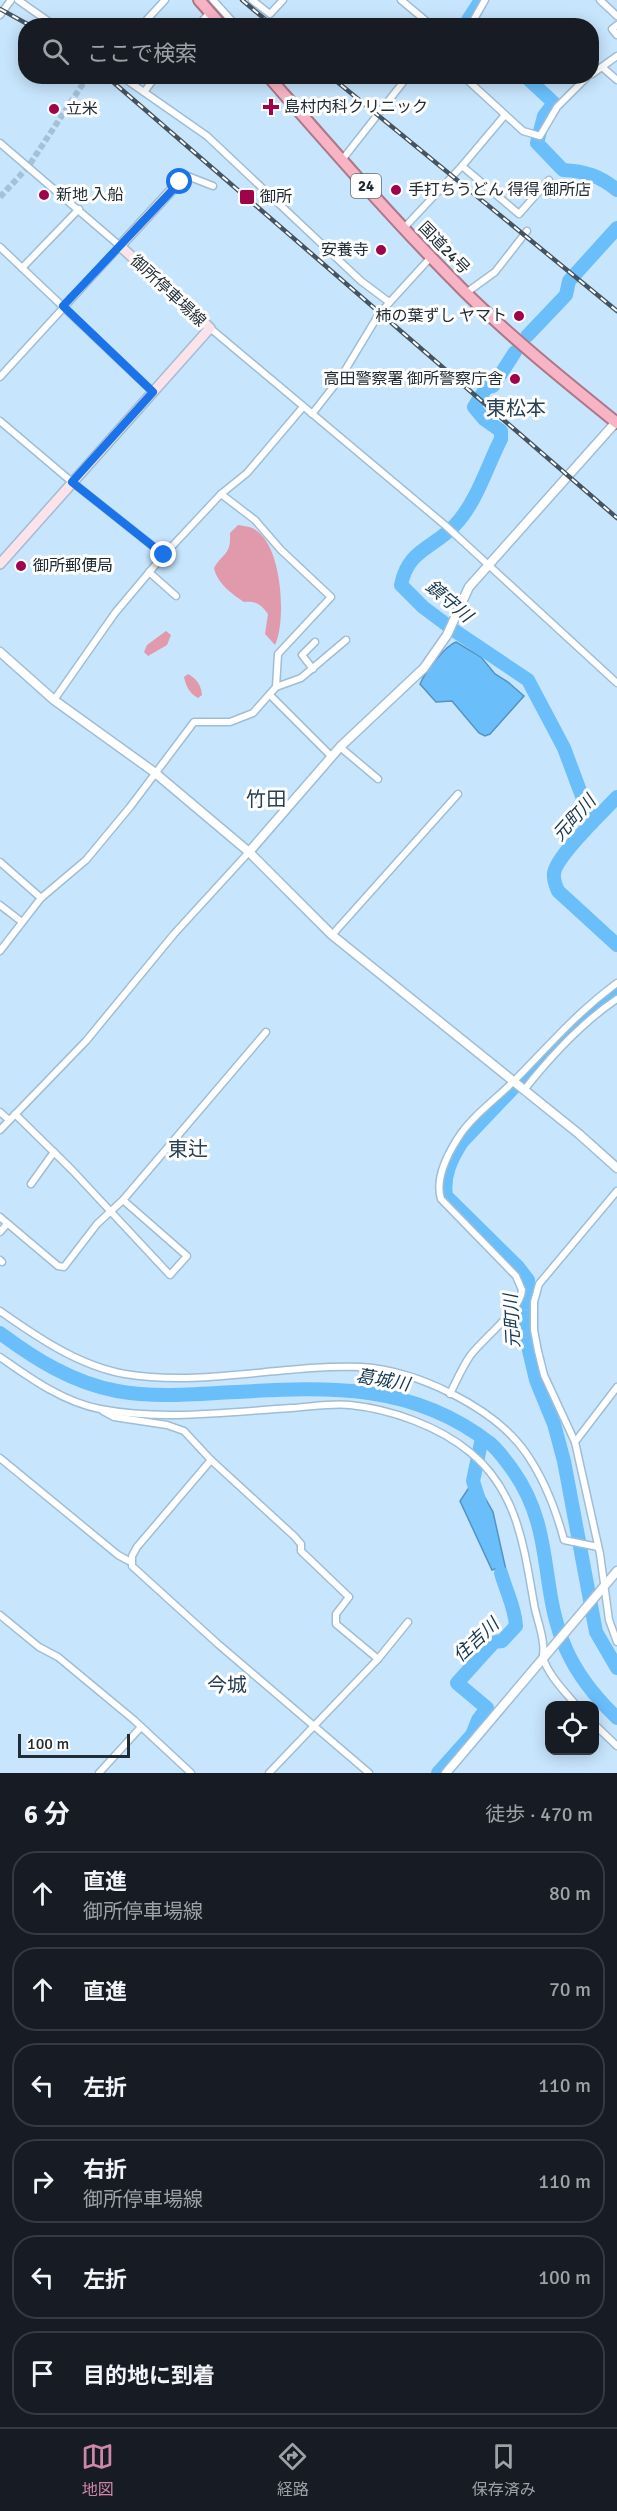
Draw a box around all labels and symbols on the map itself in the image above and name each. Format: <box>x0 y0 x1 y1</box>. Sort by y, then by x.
place label: 島村内科クリニック <box>284 97 428 117</box>
marker: 島村内科クリニック <box>262 98 280 116</box>
place label: 立米 <box>66 99 98 119</box>
marker: 立米 <box>47 102 61 116</box>
route start <box>166 168 192 194</box>
road number: 24 <box>351 174 381 198</box>
place label: 手打ちうどん 得得 御所店 <box>408 180 591 200</box>
marker: 手打ちうどん 得得 御所店 <box>389 183 403 197</box>
place label: 新地 入船 <box>56 185 124 205</box>
place label: 御所 <box>260 187 292 207</box>
marker: 新地 入船 <box>37 188 51 202</box>
marker: 御所 <box>238 188 256 206</box>
street label: 国道24号 <box>414 218 474 278</box>
place label: 安養寺 <box>321 240 369 260</box>
marker: 安養寺 <box>374 243 388 257</box>
street label: 御所停車場線 <box>126 251 210 331</box>
place label: 柿の葉ずし ヤマト <box>375 306 507 326</box>
marker: 柿の葉ずし ヤマト <box>512 309 526 323</box>
place label: 高田警察署 御所警察庁舎 <box>323 369 503 389</box>
marker: 高田警察署 御所警察庁舎 <box>508 372 522 386</box>
district label: 東松本 <box>486 396 546 421</box>
route end <box>150 541 176 567</box>
place label: 御所郵便局 <box>33 556 113 576</box>
marker: 御所郵便局 <box>14 559 28 573</box>
water label: 鎮守川 <box>421 575 478 628</box>
district label: 竹田 <box>246 787 286 812</box>
water label: 元町川 <box>548 789 602 845</box>
district label: 東辻 <box>168 1137 208 1162</box>
water label: 元町川 <box>499 1291 524 1349</box>
water label: 葛城川 <box>355 1364 413 1396</box>
water label: 住吉川 <box>449 1612 505 1666</box>
district label: 今城 <box>207 1673 247 1698</box>
scale bar <box>18 1731 130 1758</box>

